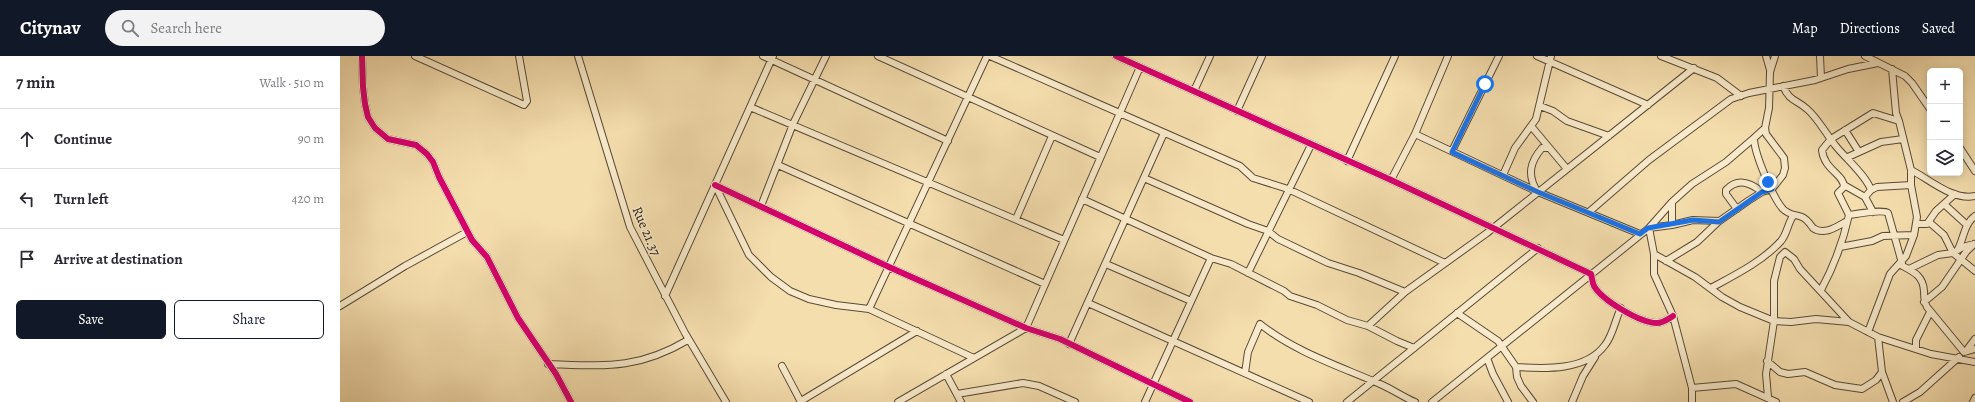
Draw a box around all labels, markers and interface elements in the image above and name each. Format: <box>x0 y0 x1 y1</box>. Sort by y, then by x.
search box <box>105 10 385 46</box>
text: Citynav <box>20 15 81 41</box>
icon: search <box>119 17 141 39</box>
text: Search here <box>151 18 222 38</box>
text: Map <box>1792 19 1818 38</box>
text: Directions <box>1840 19 1900 38</box>
text: Saved <box>1922 19 1955 38</box>
map controls <box>1927 68 1963 176</box>
button: + <box>1927 68 1963 104</box>
text: 7 min <box>16 71 55 94</box>
text: Walk · 510 m <box>259 74 324 91</box>
route start <box>1476 75 1494 93</box>
button: − <box>1927 104 1963 140</box>
icon: ahead <box>16 128 38 150</box>
text: Continue <box>54 129 112 149</box>
text: 90 m <box>298 130 324 147</box>
button: layers <box>1927 140 1963 176</box>
route end <box>1759 173 1777 191</box>
icon: left <box>16 188 38 210</box>
text: Turn left <box>54 189 109 209</box>
text: 420 m <box>292 190 324 207</box>
street label: Rue 21.37 <box>628 203 666 259</box>
icon: arrive <box>16 248 38 270</box>
text: Arrive at destination <box>54 249 183 269</box>
button: Save <box>16 300 166 339</box>
button: Share <box>174 300 324 339</box>

